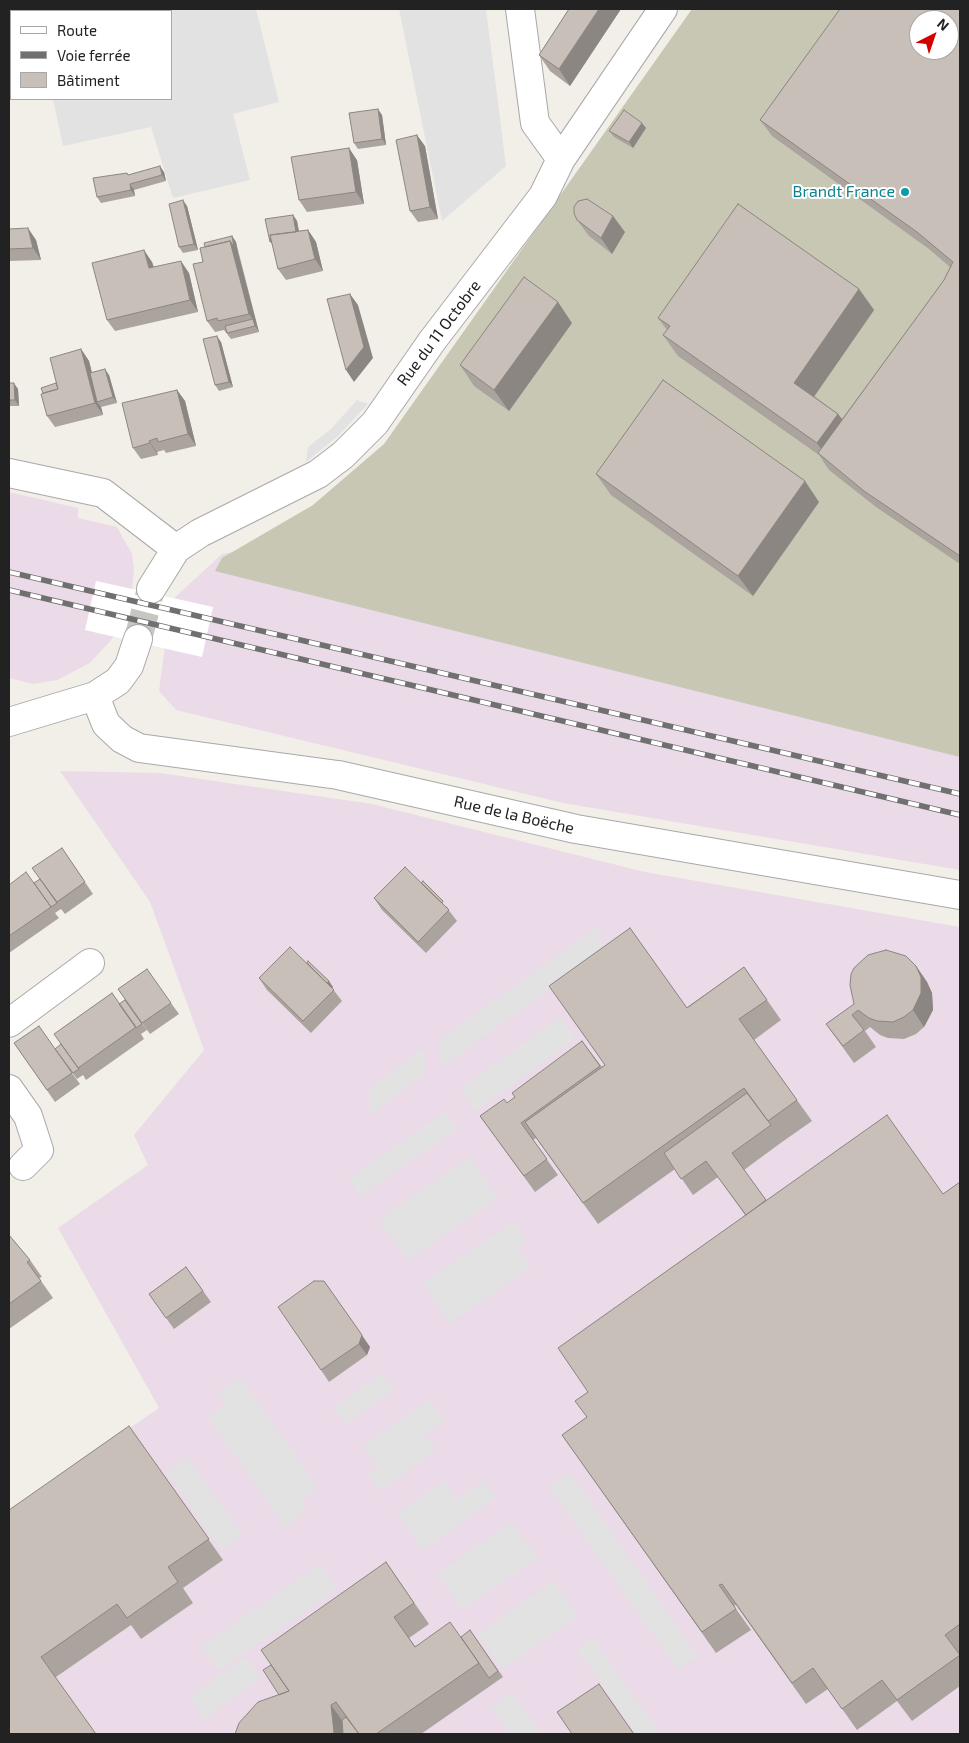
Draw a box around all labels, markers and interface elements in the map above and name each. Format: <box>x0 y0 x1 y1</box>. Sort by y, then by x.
legend <box>10 10 172 100</box>
north arrow <box>909 10 959 60</box>
text: N <box>934 14 953 34</box>
text: Route <box>57 21 97 39</box>
text: Voie ferrée <box>57 46 131 64</box>
text: Bâtiment <box>57 71 120 89</box>
place label: Brandt France <box>793 182 895 202</box>
marker: Brandt France <box>899 186 911 198</box>
street label: Rue du 11 Octobre <box>393 277 485 389</box>
street label: Rue de la Boëche <box>452 792 576 838</box>

